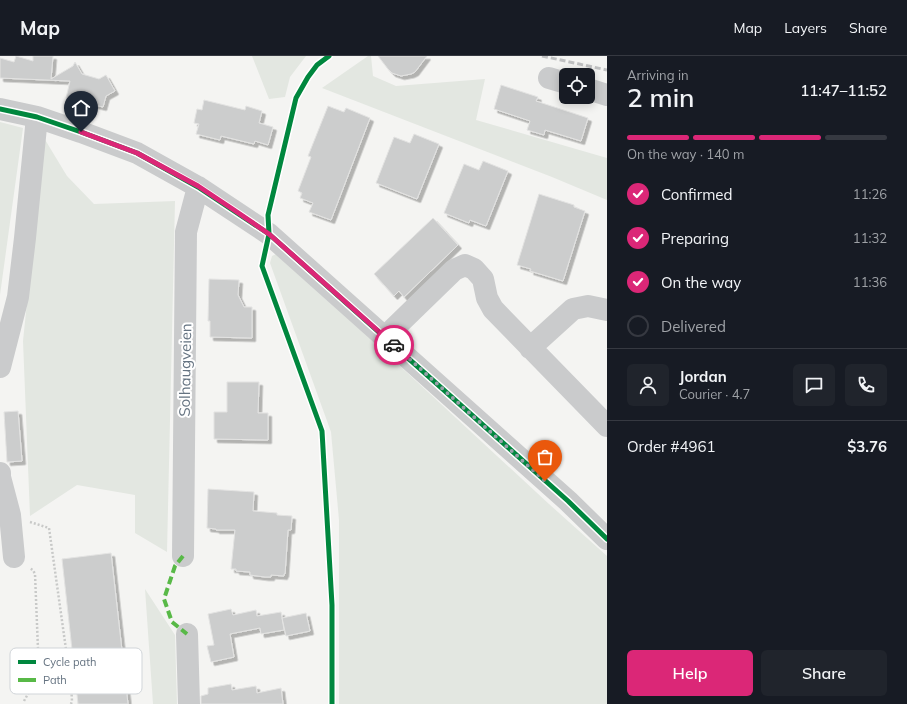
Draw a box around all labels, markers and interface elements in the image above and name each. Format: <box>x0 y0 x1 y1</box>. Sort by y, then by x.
text: Map <box>20 16 60 40</box>
text: Map <box>733 19 762 37</box>
text: Layers <box>784 19 827 37</box>
text: Share <box>849 19 887 37</box>
text: Arriving in <box>627 67 689 83</box>
map controls <box>559 68 595 104</box>
button: locate <box>559 68 595 104</box>
text: 2 min <box>627 81 695 114</box>
text: 11:47–11:52 <box>800 81 887 100</box>
pin <box>64 91 98 132</box>
icon: home <box>70 97 92 119</box>
text: On the way · 140 m <box>627 146 744 162</box>
icon: check <box>627 183 649 205</box>
text: Confirmed <box>661 185 732 204</box>
text: 11:26 <box>853 186 887 202</box>
icon: check <box>627 227 649 249</box>
text: Preparing <box>661 229 729 248</box>
text: 11:32 <box>853 230 887 246</box>
icon: check <box>627 271 649 293</box>
text: On the way <box>661 273 741 292</box>
text: 11:36 <box>853 274 887 290</box>
text: Delivered <box>661 317 726 336</box>
street label: Solhaugveien <box>175 323 195 417</box>
courier <box>374 325 414 365</box>
icon: car <box>383 334 405 356</box>
button: person <box>627 364 669 406</box>
button: chat <box>793 364 835 406</box>
button: phone <box>845 364 887 406</box>
text: Jordan <box>679 367 727 386</box>
text: Courier · 4.7 <box>679 386 750 402</box>
text: Order #4961 <box>627 437 715 456</box>
text: $3.76 <box>847 437 887 456</box>
pin <box>528 440 562 481</box>
icon: bag <box>534 446 556 468</box>
legend <box>10 648 142 694</box>
button: Help <box>627 650 753 696</box>
button: Share <box>761 650 887 696</box>
text: Cycle path <box>43 655 96 669</box>
text: Path <box>43 673 67 687</box>

